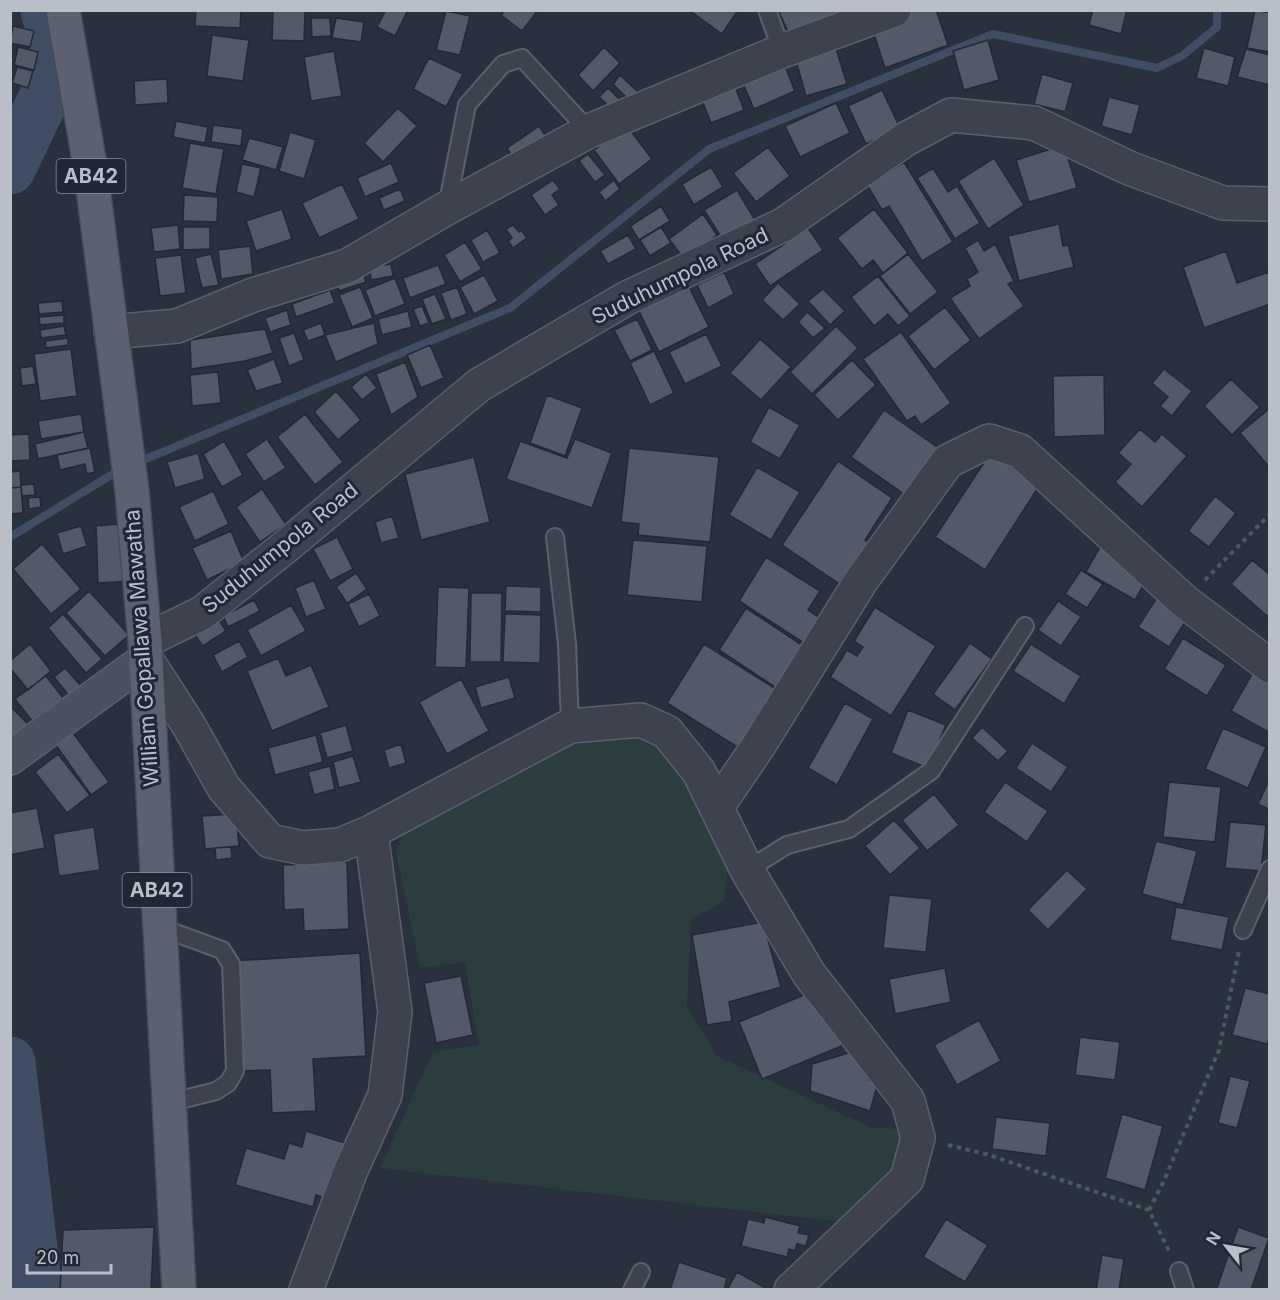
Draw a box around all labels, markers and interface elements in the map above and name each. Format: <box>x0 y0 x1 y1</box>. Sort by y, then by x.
road number: AB42 <box>56 159 125 193</box>
street label: Suduhumpola Road <box>587 222 772 329</box>
street label: Suduhumpola Road <box>197 477 363 618</box>
street label: William Gopallawa Mawatha <box>119 509 164 788</box>
road number: AB42 <box>122 873 192 907</box>
north arrow <box>1196 1216 1256 1276</box>
text: N <box>1201 1228 1225 1249</box>
scale bar <box>27 1237 111 1275</box>
text: 20 m <box>36 1247 79 1268</box>

